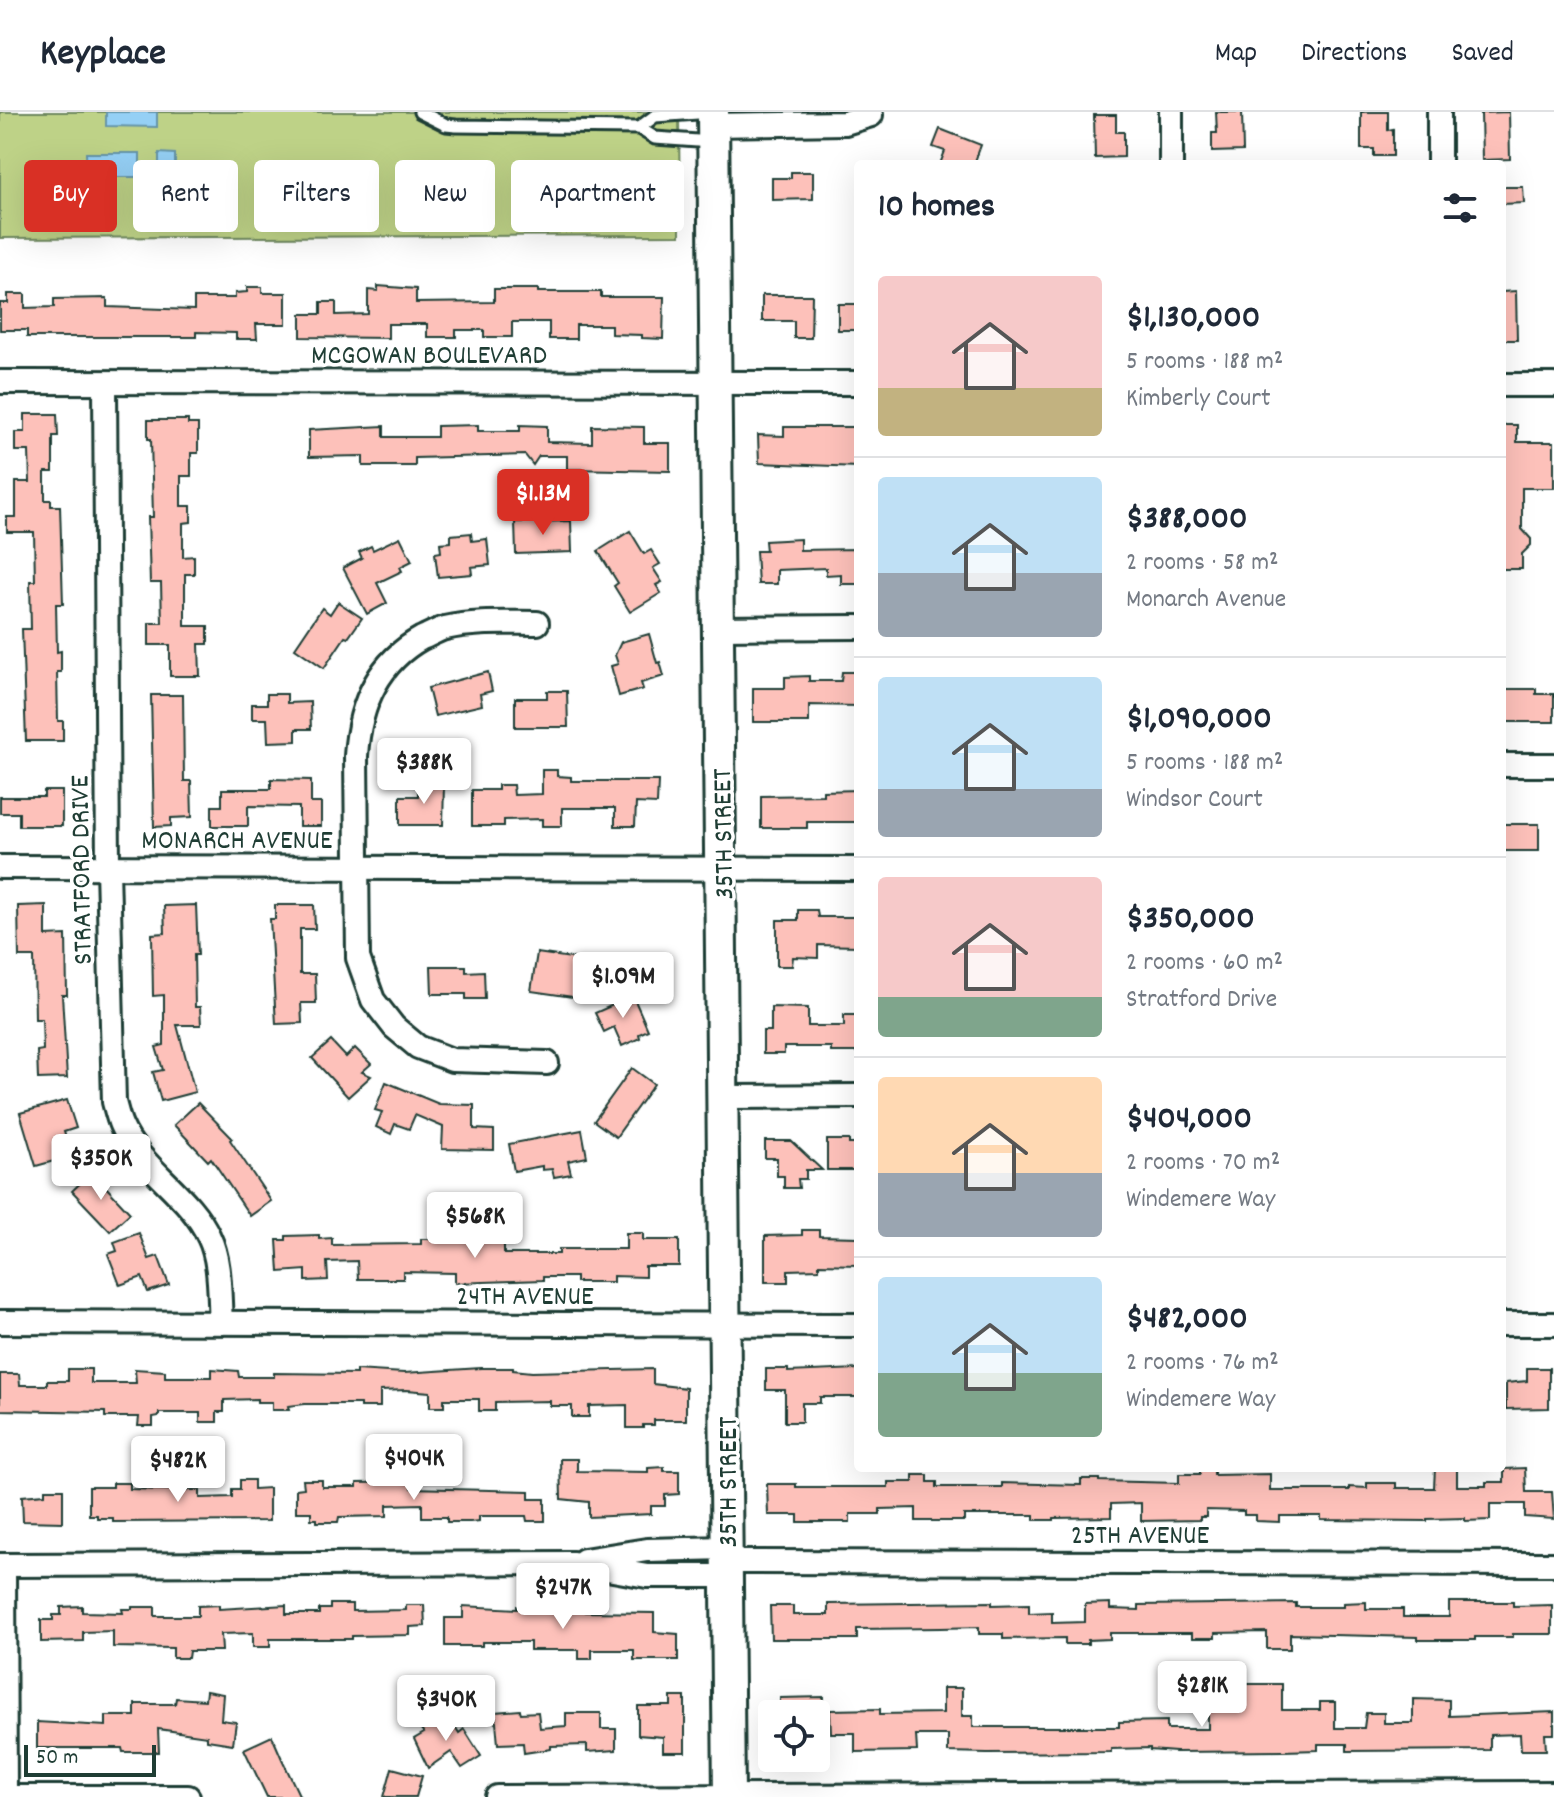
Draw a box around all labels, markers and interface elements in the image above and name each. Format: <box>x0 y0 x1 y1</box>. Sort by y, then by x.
text: Keyplace <box>40 28 166 83</box>
text: Map <box>1215 35 1257 75</box>
text: Directions <box>1301 35 1407 75</box>
text: Saved <box>1451 35 1514 75</box>
chip: Buy <box>24 160 117 232</box>
chip: Rent <box>133 160 238 232</box>
chip: Filters <box>254 160 379 232</box>
chip: New <box>395 160 495 232</box>
chip: Apartment <box>511 160 684 232</box>
text: 10 homes <box>878 184 995 233</box>
icon: filters <box>1438 186 1482 230</box>
text: $1,130,000 <box>1126 295 1260 344</box>
icon: home <box>942 308 1038 404</box>
street label: MCGOWAN BOULEVARD <box>311 338 547 378</box>
text: 5 rooms · 188 m² <box>1126 344 1283 381</box>
text: Kimberly Court <box>1126 381 1271 418</box>
pin: $1.13M <box>478 469 608 537</box>
text: $1.13M <box>515 476 571 513</box>
text: $388,000 <box>1126 496 1248 545</box>
icon: home <box>942 509 1038 605</box>
text: 2 rooms · 58 m² <box>1126 545 1279 582</box>
text: Monarch Avenue <box>1126 582 1286 619</box>
text: $1,090,000 <box>1126 696 1272 745</box>
icon: home <box>942 709 1038 805</box>
pin: $388K <box>368 738 480 806</box>
text: $388K <box>395 745 453 782</box>
text: 5 rooms · 188 m² <box>1126 745 1283 782</box>
street label: 35TH STREET <box>705 768 747 900</box>
street label: STRATFORD DRIVE <box>62 774 106 965</box>
text: Windsor Court <box>1126 782 1263 819</box>
street label: MONARCH AVENUE <box>141 823 333 863</box>
text: $350,000 <box>1126 896 1255 945</box>
icon: home <box>942 909 1038 1005</box>
text: 2 rooms · 60 m² <box>1126 945 1283 982</box>
pin: $1.09M <box>558 952 688 1020</box>
text: $1.09M <box>591 959 655 996</box>
text: Stratford Drive <box>1126 982 1277 1019</box>
text: $404,000 <box>1126 1096 1252 1145</box>
icon: home <box>942 1109 1038 1205</box>
pin: $350K <box>45 1134 157 1202</box>
text: $350K <box>70 1141 132 1178</box>
text: 2 rooms · 70 m² <box>1126 1145 1280 1182</box>
text: Windemere Way <box>1126 1182 1275 1219</box>
pin: $568K <box>419 1192 531 1260</box>
text: $568K <box>445 1199 505 1236</box>
street label: 24TH AVENUE <box>456 1279 594 1319</box>
text: $482,000 <box>1126 1296 1248 1345</box>
icon: home <box>942 1309 1038 1405</box>
text: 2 rooms · 76 m² <box>1126 1345 1279 1382</box>
text: Windemere Way <box>1126 1382 1275 1419</box>
street label: 35TH STREET <box>711 1416 751 1548</box>
pin: $404K <box>358 1434 470 1502</box>
pin: $482K <box>122 1436 234 1504</box>
text: $404K <box>384 1441 444 1478</box>
text: $482K <box>149 1443 207 1480</box>
street label: 25TH AVENUE <box>1071 1518 1210 1558</box>
pin: $247K <box>507 1563 619 1631</box>
text: $247K <box>534 1570 592 1607</box>
pin: $281K <box>1146 1661 1258 1729</box>
text: $281K <box>1176 1668 1228 1705</box>
pin: $340K <box>390 1675 502 1743</box>
text: $340K <box>415 1682 477 1719</box>
map controls <box>758 1700 830 1772</box>
button: locate <box>758 1700 830 1772</box>
scale bar <box>24 1741 156 1777</box>
text: 50 m <box>36 1743 78 1774</box>

